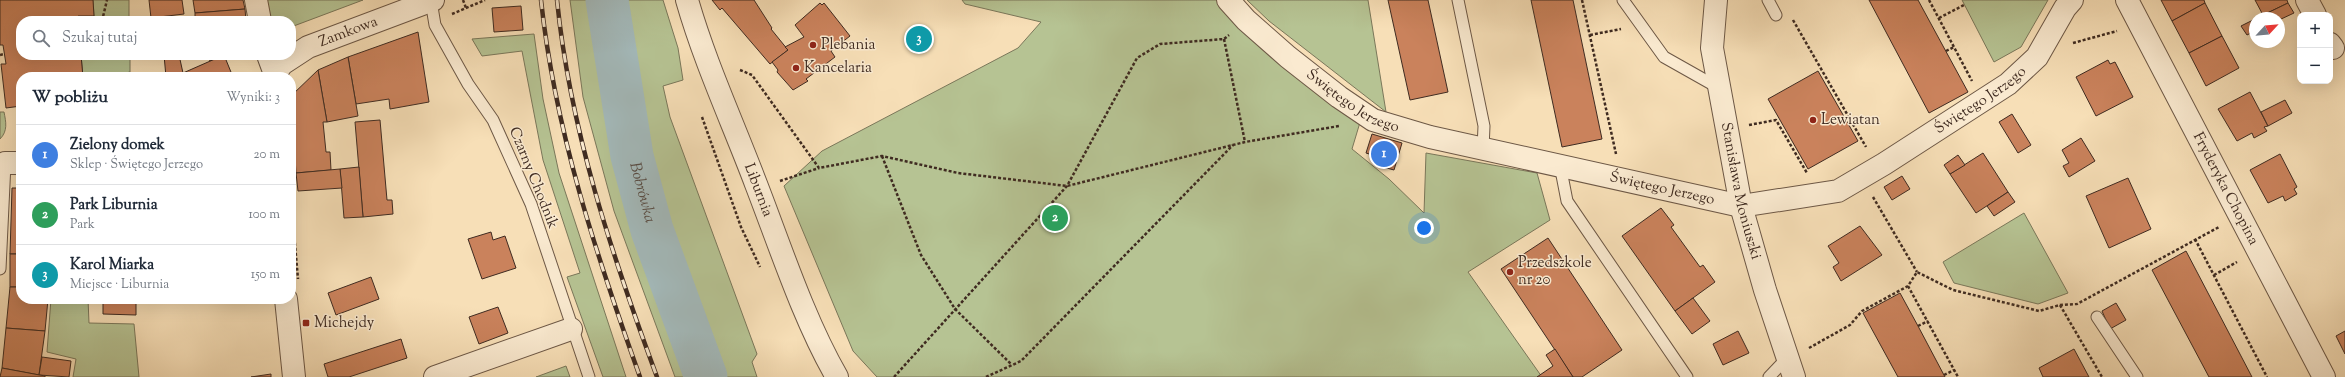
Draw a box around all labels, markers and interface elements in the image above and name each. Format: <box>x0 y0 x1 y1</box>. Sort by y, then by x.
street label: Zamkowa <box>316 11 381 52</box>
north arrow <box>2249 12 2285 48</box>
map controls <box>2297 12 2333 84</box>
button: + <box>2297 12 2333 48</box>
search box <box>16 16 296 60</box>
pin: 3 <box>906 24 932 54</box>
icon: search <box>30 27 52 49</box>
text: Szukaj tutaj <box>62 28 137 49</box>
place label: Plebania <box>821 35 876 56</box>
marker: Plebania <box>808 40 818 50</box>
button: − <box>2297 48 2333 84</box>
place label: Kancelaria <box>804 58 872 79</box>
street label: Świętego Jerzego <box>1929 61 2031 139</box>
marker: Kancelaria <box>791 63 801 73</box>
street label: Świętego Jerzego <box>1302 63 1402 138</box>
text: W pobliżu <box>32 86 108 110</box>
text: Wyniki: 3 <box>226 89 280 107</box>
place label: Lewiatan <box>1821 110 1880 131</box>
marker: Lewiatan <box>1808 115 1818 125</box>
street label: Stanisława Moniuszki <box>1715 121 1766 262</box>
street label: Czarny Chodnik <box>503 124 563 232</box>
street label: Fryderyka Chopina <box>2187 129 2264 249</box>
text: Zielony domek <box>70 135 165 156</box>
pin: 1 <box>1371 139 1397 169</box>
text: 1 <box>43 146 47 164</box>
text: 20 m <box>254 146 280 164</box>
text: Sklep · Świętego Jerzego <box>70 156 203 174</box>
water label: Bobrówka <box>623 160 661 226</box>
street label: Liburnia <box>739 160 778 220</box>
street label: Świętego Jerzego <box>1608 165 1717 210</box>
text: Park Liburnia <box>70 195 158 216</box>
pin: 2 <box>1042 203 1068 233</box>
text: 2 <box>42 206 48 224</box>
text: 100 m <box>248 206 280 224</box>
text: Park <box>70 216 95 234</box>
your location <box>1414 218 1434 238</box>
place label: Przedszkole nr 20 <box>1518 253 1592 291</box>
text: Karol Miarka <box>70 255 154 276</box>
text: 3 <box>42 266 48 284</box>
text: 150 m <box>251 266 280 284</box>
marker: Przedszkole nr 20 <box>1505 267 1515 277</box>
text: Miejsce · Liburnia <box>70 276 169 294</box>
place label: Michejdy <box>314 313 375 334</box>
marker: Michejdy <box>301 318 311 328</box>

